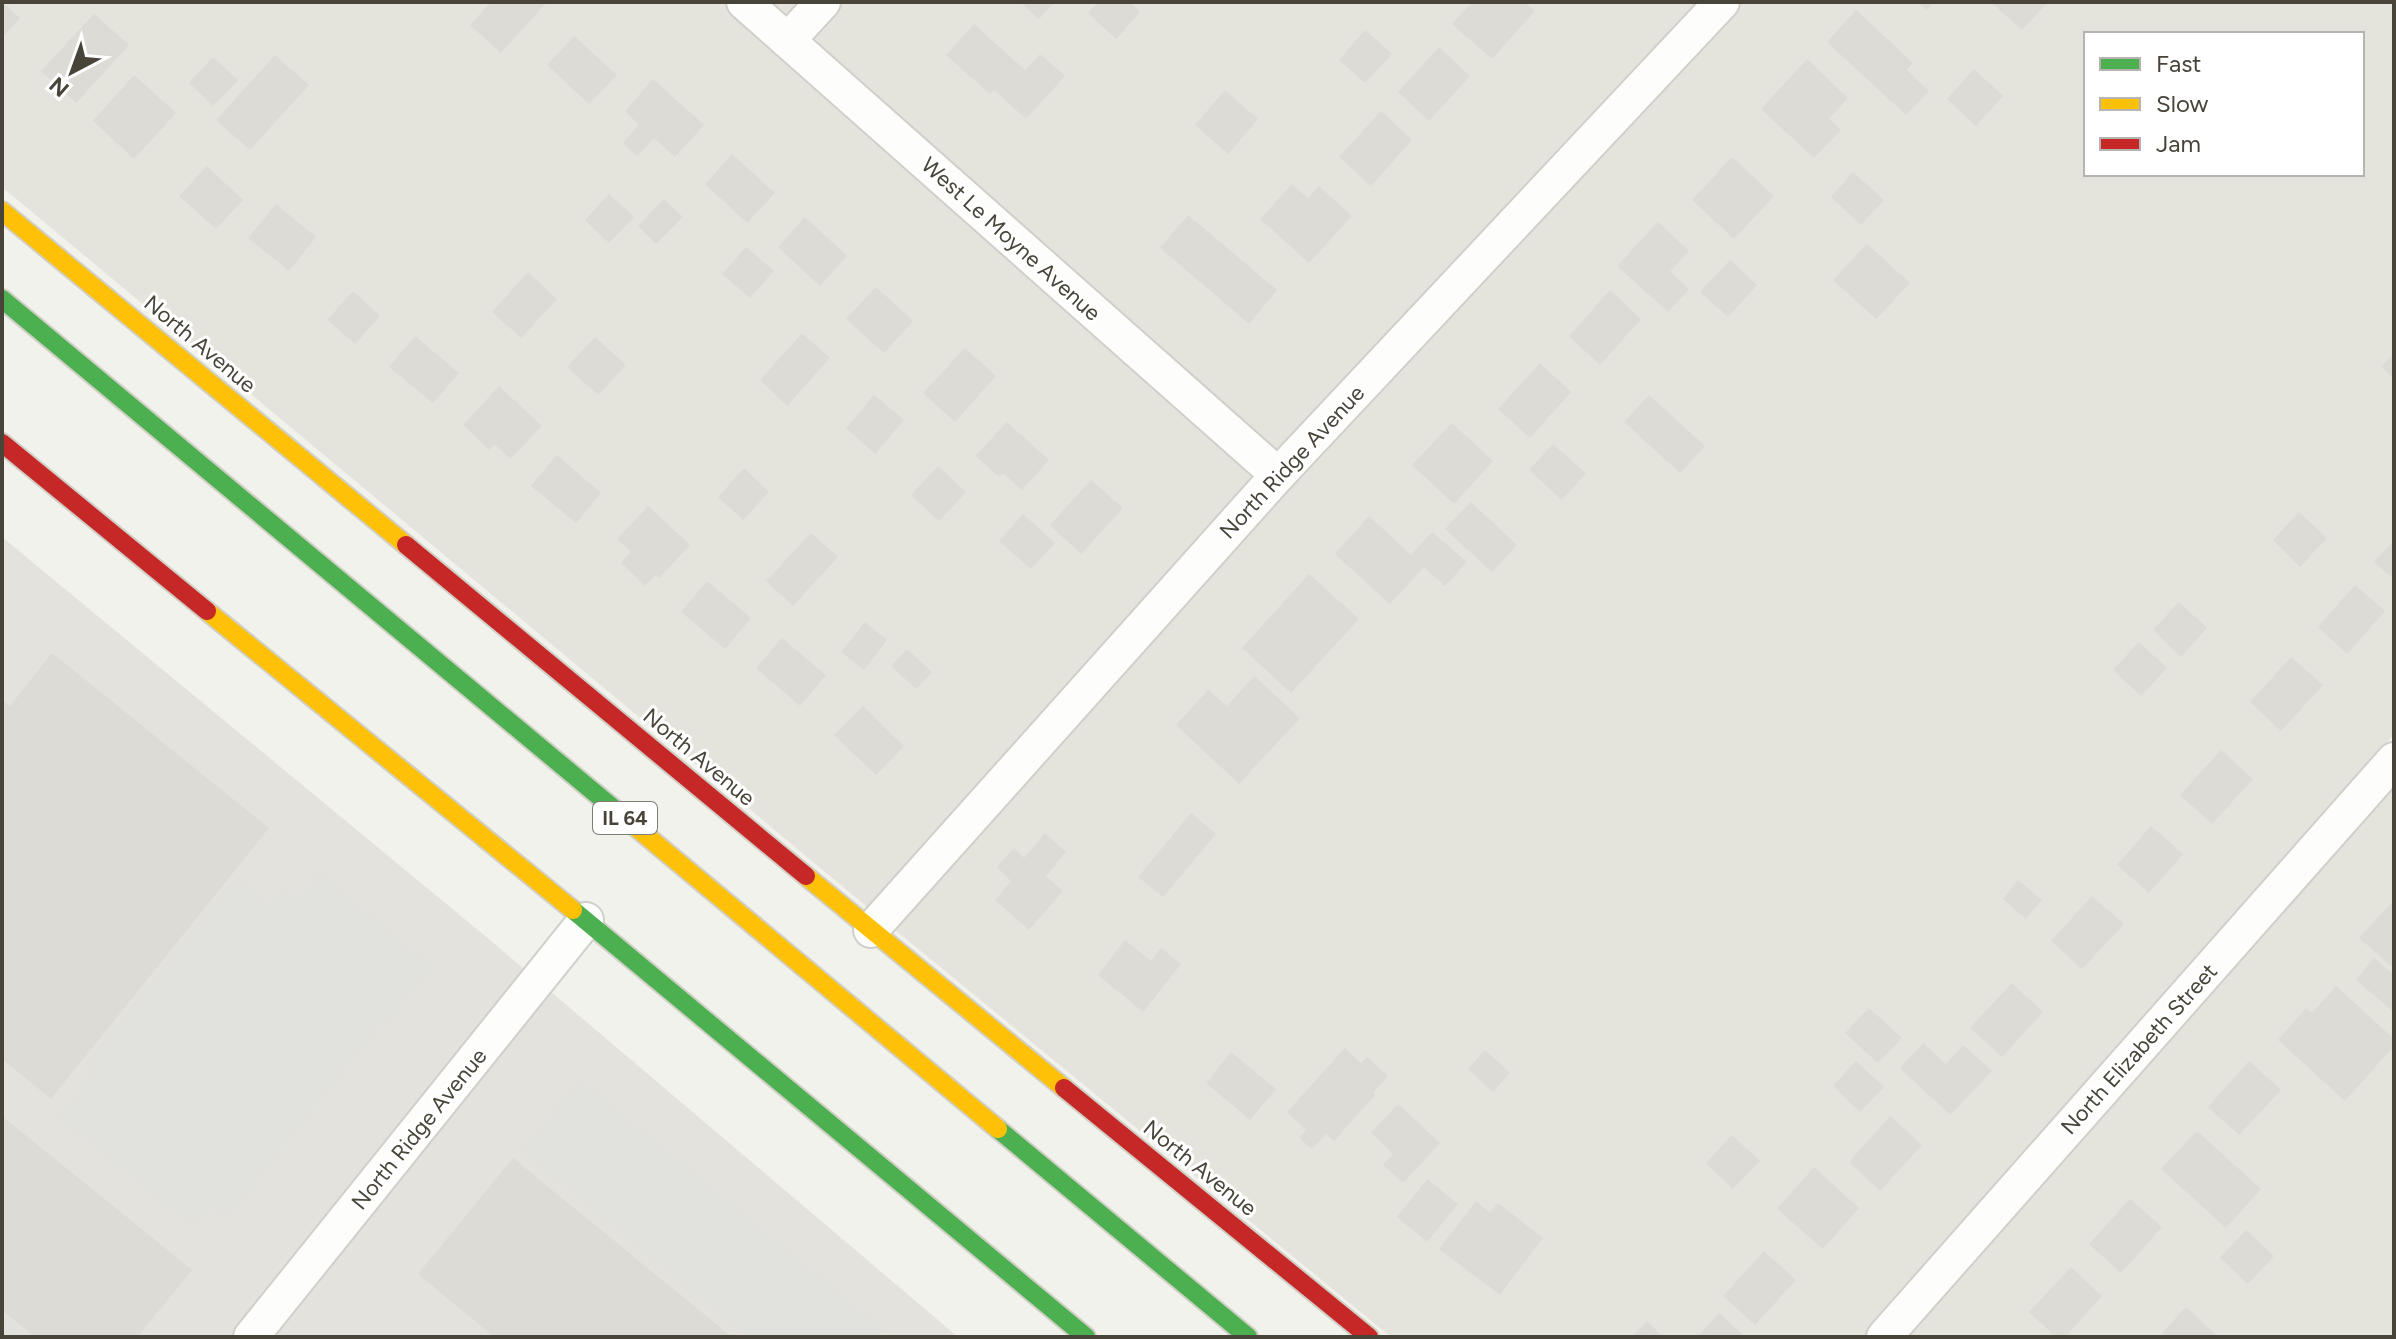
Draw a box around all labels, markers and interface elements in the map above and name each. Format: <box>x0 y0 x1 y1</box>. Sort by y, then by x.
north arrow <box>32 32 112 112</box>
legend <box>2084 32 2364 176</box>
text: Fast <box>2156 49 2201 78</box>
text: N <box>44 71 74 102</box>
text: Slow <box>2156 89 2209 118</box>
text: Jam <box>2156 129 2201 158</box>
street label: West Le Moyne Avenue <box>916 151 1106 327</box>
street label: North Avenue <box>139 289 261 399</box>
street label: North Ridge Avenue <box>1214 380 1370 544</box>
street label: North Avenue <box>638 702 760 812</box>
road number: IL 64 <box>593 802 657 834</box>
street label: North Elizabeth Street <box>2055 958 2223 1140</box>
street label: North Ridge Avenue <box>346 1043 492 1215</box>
street label: North Avenue <box>1138 1114 1262 1222</box>

